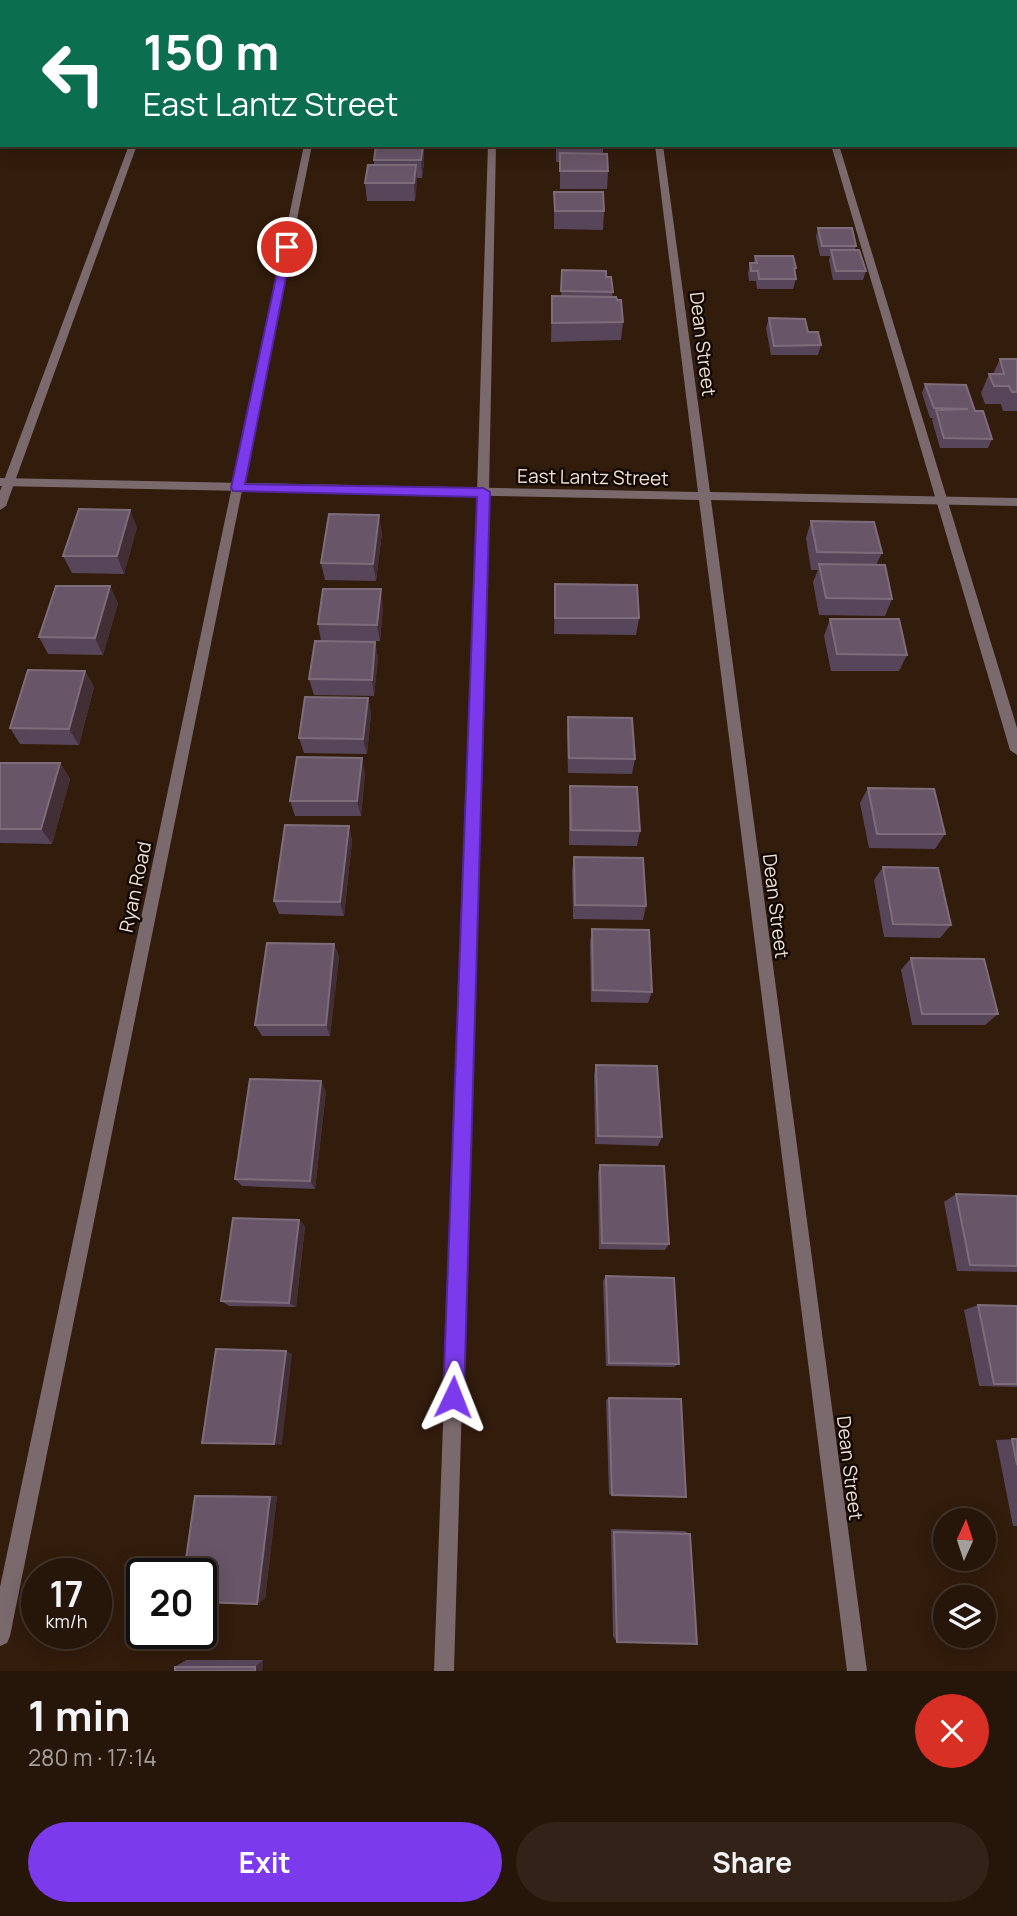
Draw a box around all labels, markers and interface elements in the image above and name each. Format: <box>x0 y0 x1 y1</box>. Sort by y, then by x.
text: 150 m <box>143 18 279 85</box>
icon: left <box>28 28 119 119</box>
text: East Lantz Street <box>143 82 398 126</box>
pin <box>257 217 317 277</box>
icon: arrive <box>268 228 306 266</box>
street label: Dean Street <box>684 290 722 398</box>
street label: East Lantz Street <box>517 463 669 491</box>
street label: Ryan Road <box>113 839 157 935</box>
street label: Dean Street <box>757 852 795 960</box>
position arrow <box>416 1360 490 1434</box>
street label: Dean Street <box>831 1414 869 1522</box>
north arrow <box>933 1508 996 1572</box>
map controls <box>933 1508 996 1648</box>
speed limit sign: 20 <box>126 1558 217 1649</box>
text: 17 <box>49 1570 84 1618</box>
button: layers <box>933 1585 996 1648</box>
text: km/h <box>46 1609 87 1633</box>
text: 1 min <box>28 1686 131 1744</box>
button: close <box>915 1694 989 1768</box>
text: 280 m · 17:14 <box>28 1741 157 1773</box>
button: Exit <box>28 1822 502 1902</box>
button: Share <box>516 1822 989 1902</box>

